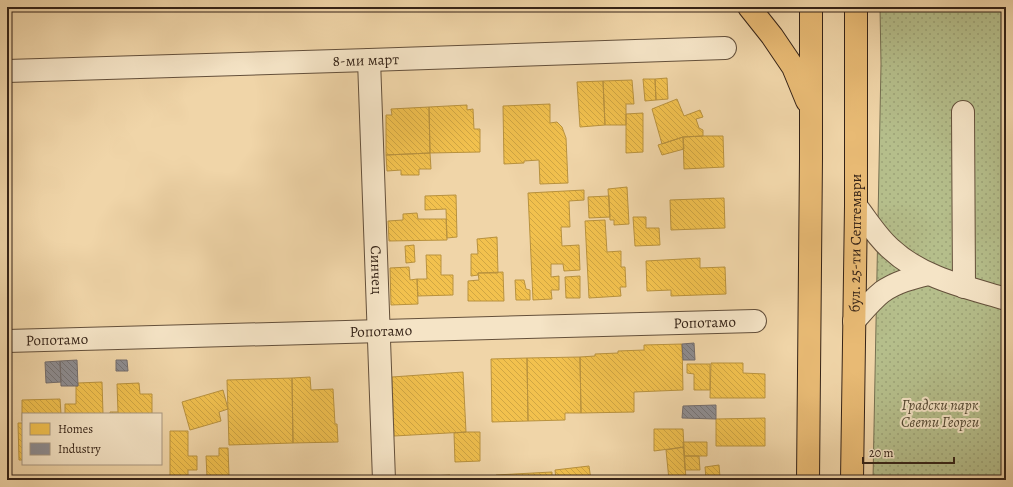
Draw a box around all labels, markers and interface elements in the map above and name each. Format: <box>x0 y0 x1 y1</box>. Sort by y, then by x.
street label: 8-ми март <box>332 49 400 71</box>
street label: бул. 25-ти Септември <box>844 173 866 313</box>
street label: Синчец <box>366 245 387 295</box>
street label: Ропотамо <box>673 312 736 333</box>
street label: Ропотамо <box>349 320 412 342</box>
street label: Ропотамо <box>25 329 89 350</box>
park label: Градски парк Свети Георги <box>901 395 980 432</box>
legend <box>22 413 162 465</box>
text: Homes <box>58 421 93 437</box>
scale bar <box>863 439 954 465</box>
text: Industry <box>58 441 101 457</box>
text: 20 m <box>869 445 893 461</box>

